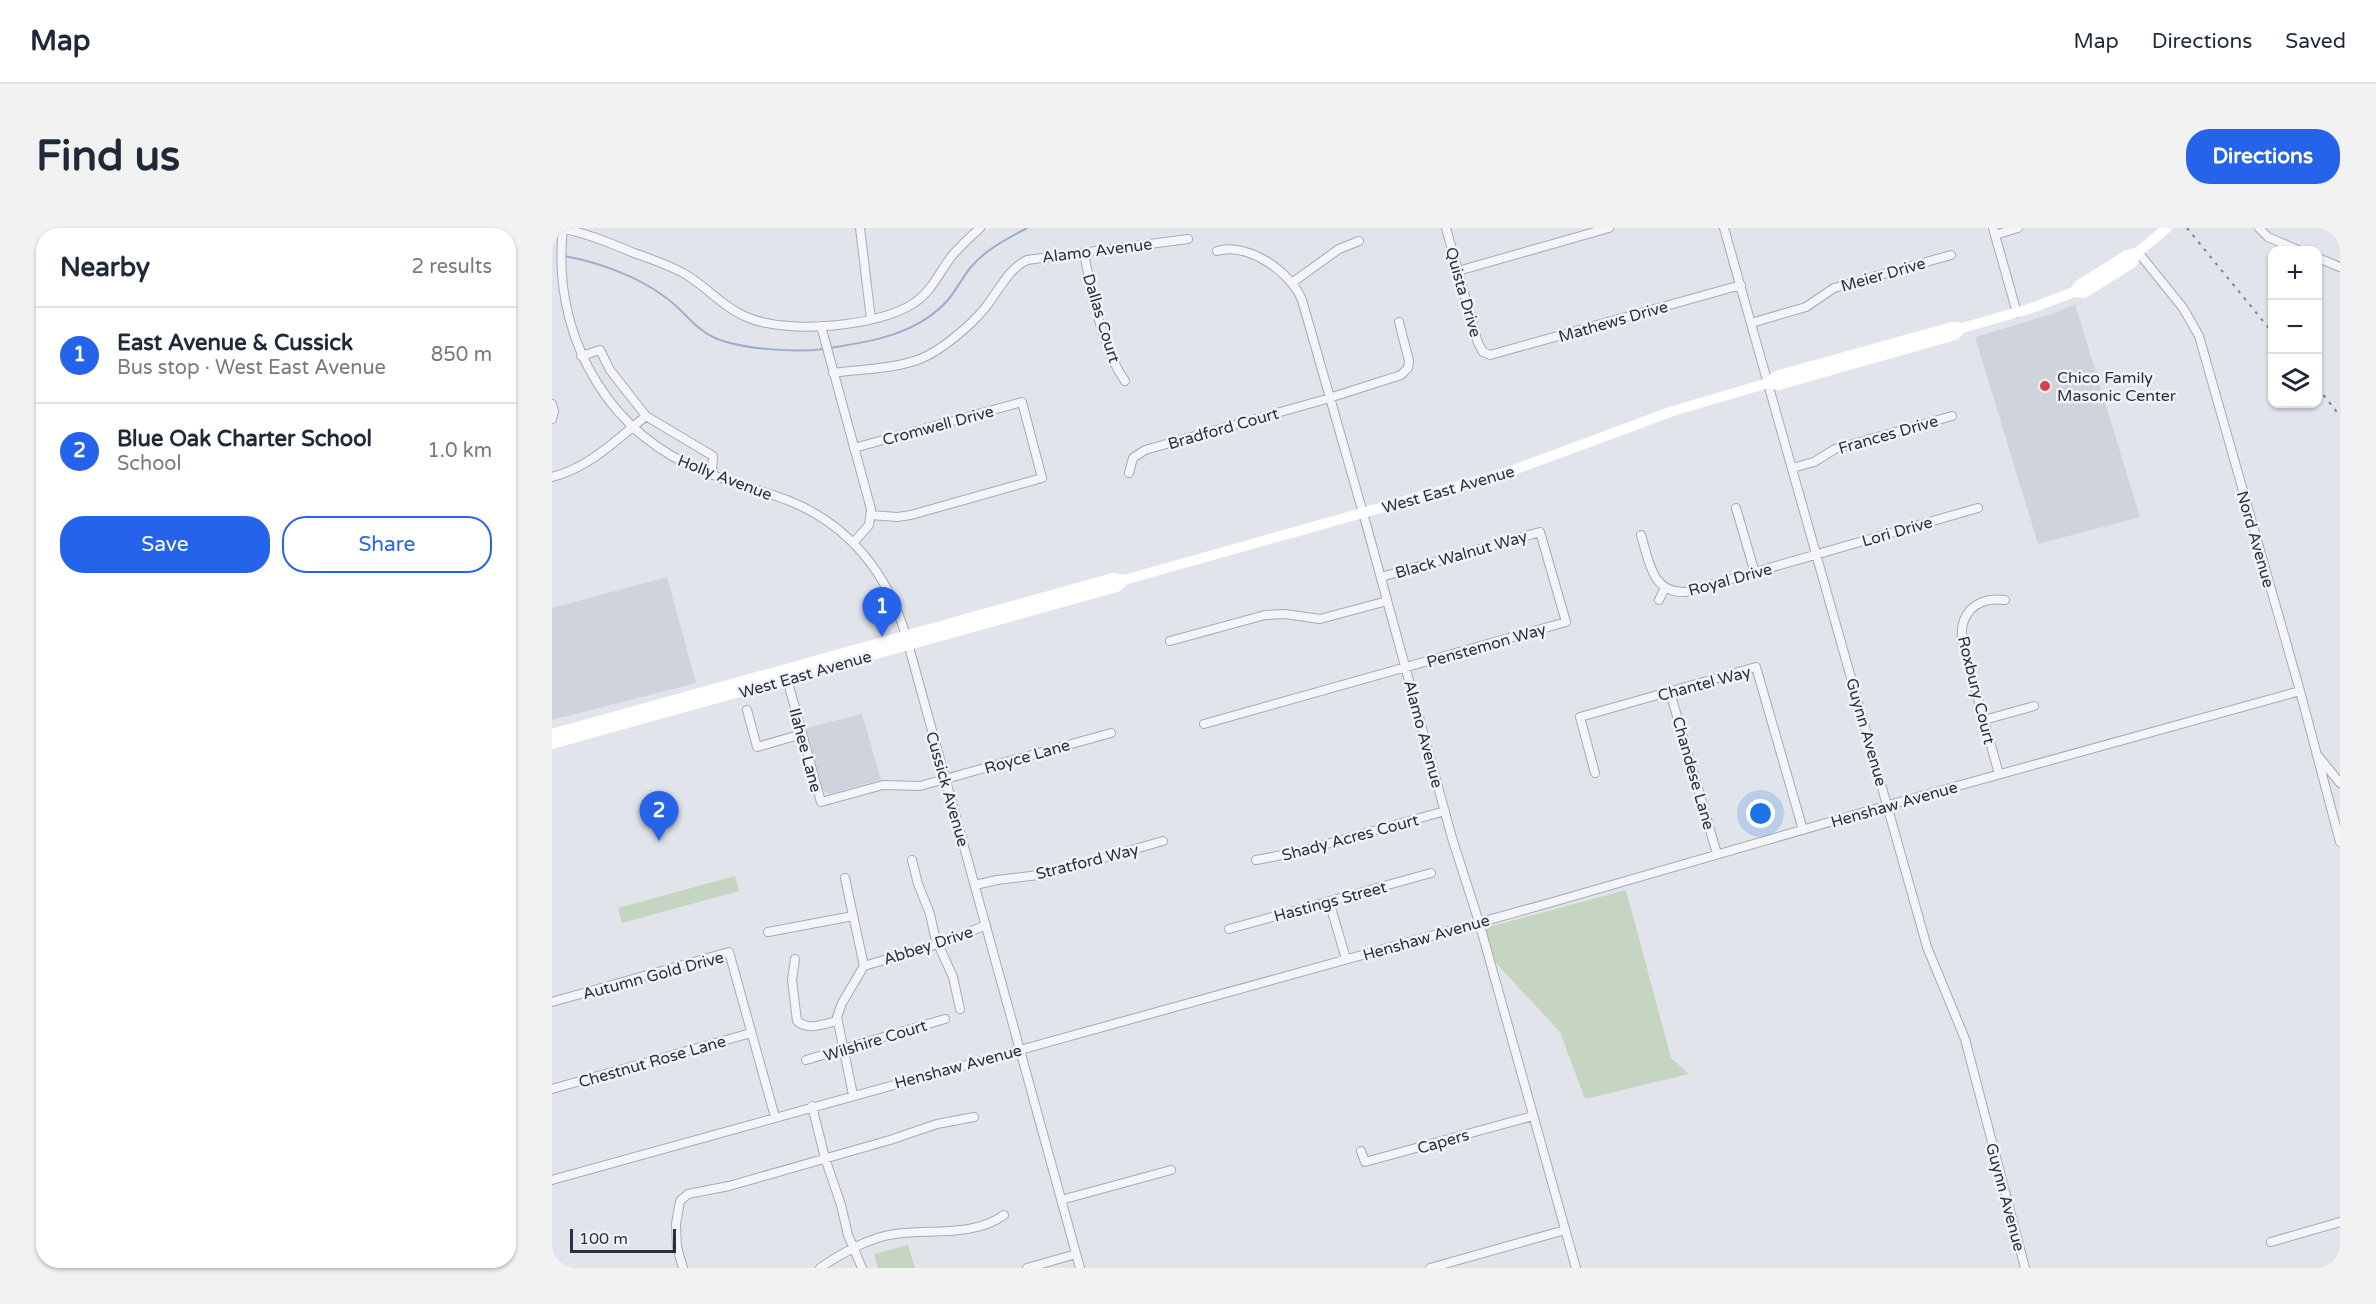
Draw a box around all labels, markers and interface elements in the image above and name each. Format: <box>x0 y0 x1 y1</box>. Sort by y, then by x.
text: Map <box>30 24 90 58</box>
text: Map <box>2073 29 2119 54</box>
text: Directions <box>2152 29 2252 54</box>
text: Saved <box>2285 29 2346 54</box>
button: Directions <box>2186 129 2340 184</box>
text: Find us <box>36 131 180 182</box>
street label: Alamo Avenue <box>1041 234 1153 268</box>
street label: Quista Drive <box>1441 245 1485 340</box>
map controls <box>2268 246 2322 408</box>
button: + <box>2268 246 2322 300</box>
text: Nearby <box>60 252 150 283</box>
street label: Meier Drive <box>1839 253 1928 297</box>
text: 2 results <box>412 255 492 279</box>
street label: Dallas Court <box>1078 271 1124 365</box>
street label: Mathews Drive <box>1556 297 1670 347</box>
button: − <box>2268 300 2322 354</box>
text: East Avenue & Cussick <box>117 330 353 356</box>
text: 1 <box>73 343 86 367</box>
text: 850 m <box>431 343 492 367</box>
button: layers <box>2268 354 2322 408</box>
text: Bus stop · West East Avenue <box>117 356 386 380</box>
place label: Chico Family Masonic Center <box>2057 368 2177 406</box>
marker: Chico Family Masonic Center <box>2038 379 2052 393</box>
street label: Cromwell Drive <box>880 402 996 450</box>
street label: Bradford Court <box>1166 404 1281 454</box>
street label: Frances Drive <box>1836 411 1941 459</box>
text: Blue Oak Charter School <box>117 426 372 452</box>
text: 2 <box>73 439 86 463</box>
text: 1.0 km <box>427 439 492 463</box>
street label: Holly Avenue <box>675 451 775 505</box>
text: School <box>117 452 181 476</box>
street label: West East Avenue <box>1380 462 1517 518</box>
street label: Nord Avenue <box>2232 489 2278 590</box>
street label: Lori Drive <box>1860 512 1935 552</box>
button: Save <box>60 516 270 573</box>
button: Share <box>282 516 492 573</box>
street label: Black Walnut Way <box>1393 526 1530 583</box>
street label: Royal Drive <box>1686 559 1774 601</box>
pin: 1 <box>862 588 902 637</box>
street label: Penstemon Way <box>1424 619 1549 673</box>
street label: Roxbury Court <box>1953 634 1999 746</box>
street label: West East Avenue <box>737 647 874 703</box>
street label: Chantel Way <box>1656 662 1753 706</box>
street label: Guynn Avenue <box>1841 676 1891 789</box>
street label: Alamo Avenue <box>1399 678 1447 790</box>
street label: Ilahee Lane <box>784 706 826 795</box>
street label: Chandese Lane <box>1667 714 1719 832</box>
street label: Cussick Avenue <box>921 729 973 849</box>
street label: Royce Lane <box>982 735 1072 779</box>
street label: Henshaw Avenue <box>1829 777 1960 833</box>
pin: 2 <box>640 792 678 841</box>
your location <box>1746 799 1775 828</box>
street label: Shady Acres Court <box>1280 810 1421 866</box>
street label: Stratford Way <box>1034 839 1141 884</box>
street label: Hastings Street <box>1272 877 1389 927</box>
street label: Henshaw Avenue <box>1361 910 1492 966</box>
street label: Abbey Drive <box>881 922 976 970</box>
street label: Autumn Gold Drive <box>580 947 726 1004</box>
street label: Wilshire Court <box>821 1016 929 1066</box>
street label: Chestnut Rose Lane <box>576 1031 728 1093</box>
street label: Henshaw Avenue <box>892 1040 1024 1094</box>
street label: Capers <box>1415 1125 1472 1159</box>
street label: Guynn Avenue <box>1981 1141 2029 1254</box>
scale bar <box>570 1226 676 1254</box>
text: 100 m <box>579 1229 628 1249</box>

